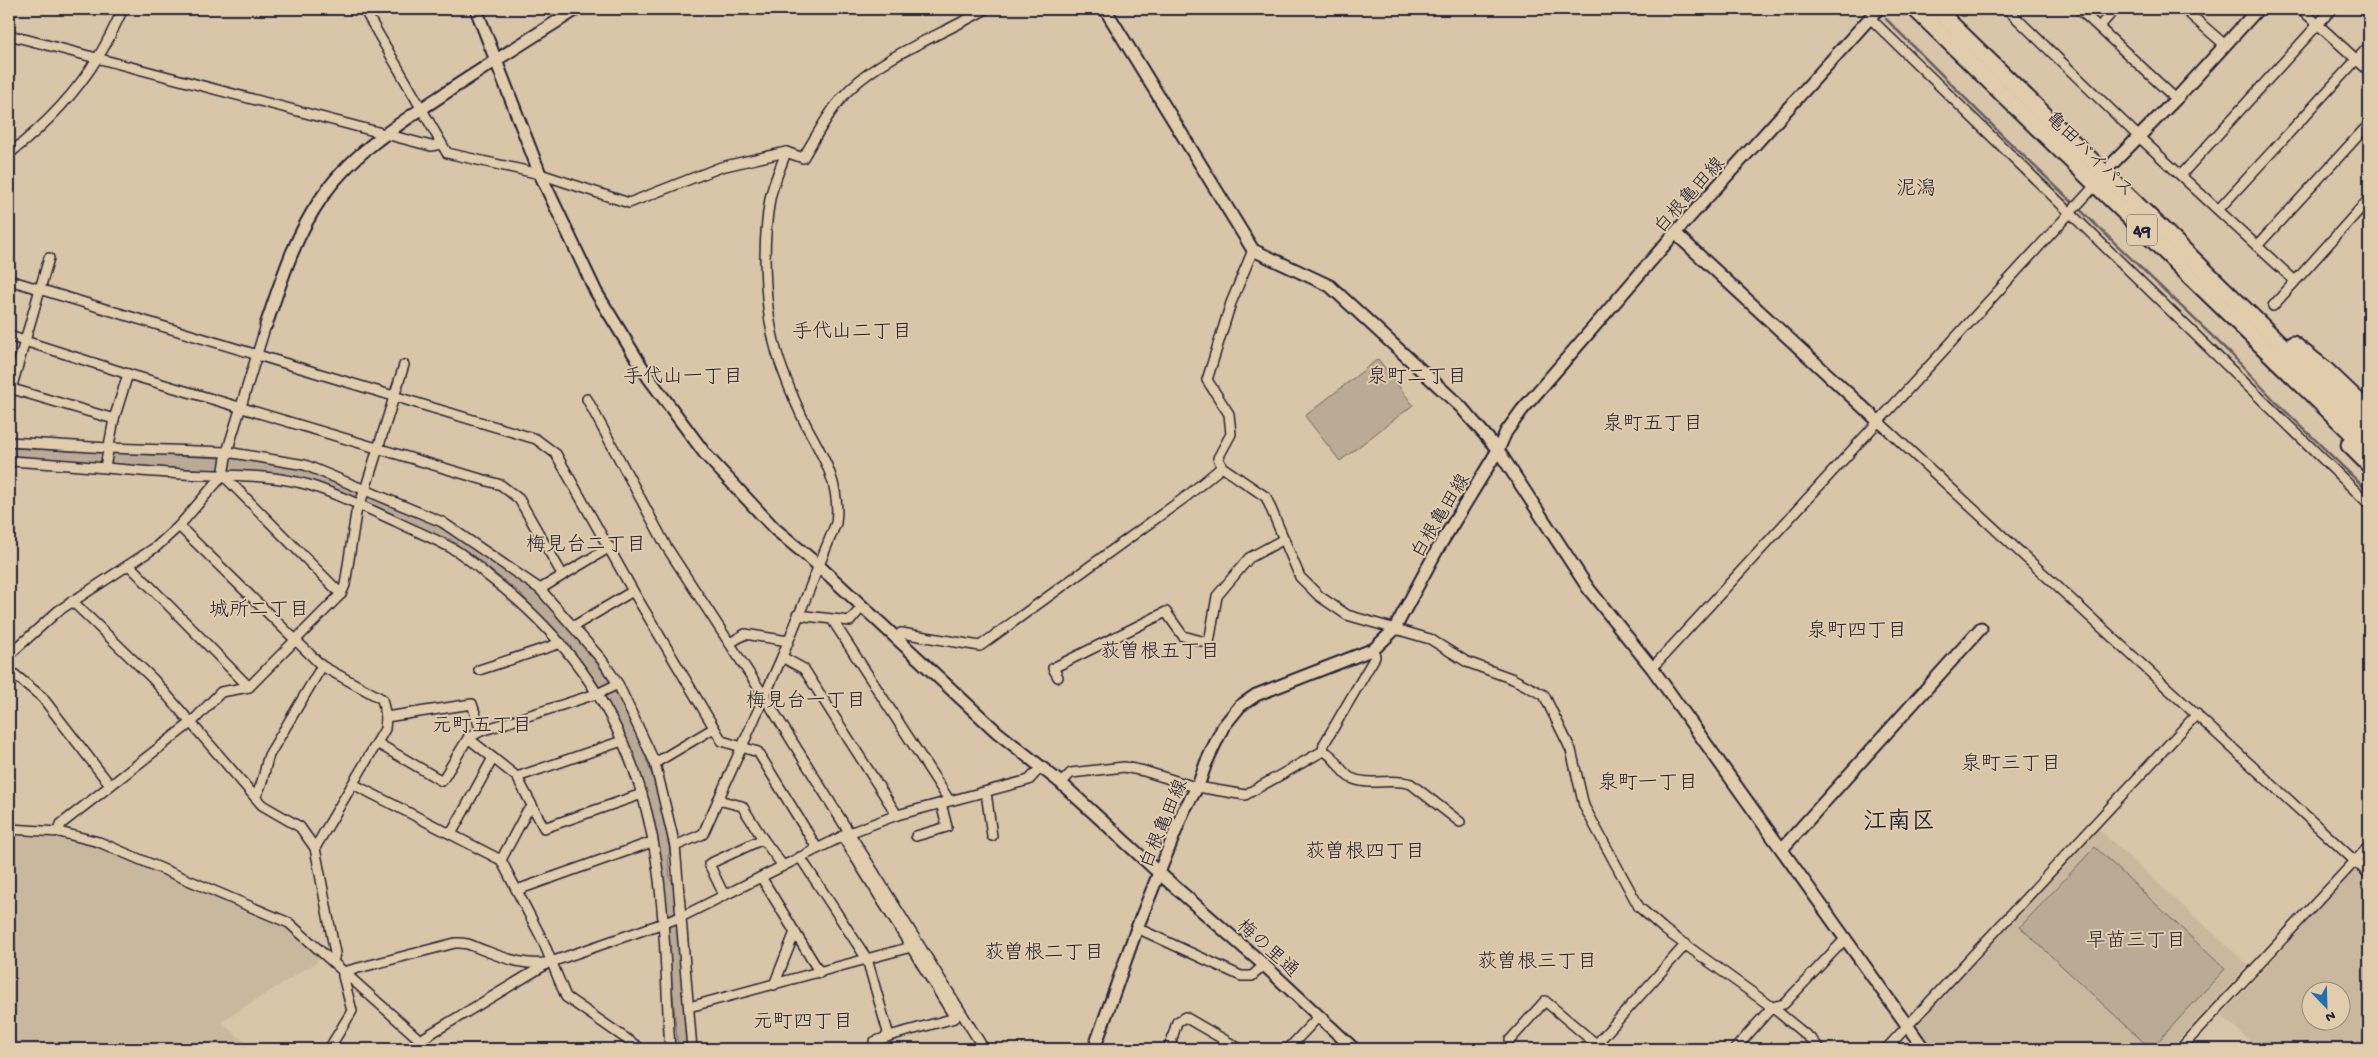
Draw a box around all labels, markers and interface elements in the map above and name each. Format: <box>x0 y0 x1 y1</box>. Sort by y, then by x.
street label: 亀田バイパス <box>2040 107 2138 203</box>
street label: 白根亀田線 <box>1650 153 1731 239</box>
district label: 泥潟 <box>1896 178 1936 202</box>
road number: 49 <box>2127 214 2157 246</box>
district label: 手代山二丁目 <box>792 320 912 345</box>
district label: 手代山一丁目 <box>623 365 743 390</box>
district label: 泉町二丁目 <box>1367 365 1467 390</box>
district label: 泉町五丁目 <box>1603 412 1703 437</box>
street label: 白根亀田線 <box>1407 470 1476 563</box>
district label: 梅見台二丁目 <box>526 533 646 558</box>
district label: 城所二丁目 <box>209 599 309 623</box>
district label: 泉町四丁目 <box>1807 619 1907 644</box>
district label: 荻曽根五丁目 <box>1100 640 1220 665</box>
district label: 梅見台一丁目 <box>746 689 866 714</box>
district label: 元町五丁目 <box>432 716 532 739</box>
district label: 泉町三丁目 <box>1961 752 2061 777</box>
district label: 泉町一丁目 <box>1598 771 1698 796</box>
street label: 白根亀田線 <box>1135 776 1194 873</box>
district label: 江南区 <box>1863 808 1935 838</box>
district label: 荻曽根四丁目 <box>1305 840 1425 865</box>
street label: 梅の里通 <box>1231 915 1303 984</box>
district label: 早苗三丁目 <box>2086 929 2186 954</box>
district label: 荻曽根二丁目 <box>984 941 1104 966</box>
district label: 荻曽根三丁目 <box>1477 950 1597 975</box>
north arrow <box>2300 980 2350 1030</box>
text: N <box>2323 1006 2338 1025</box>
district label: 元町四丁目 <box>753 1012 853 1035</box>

